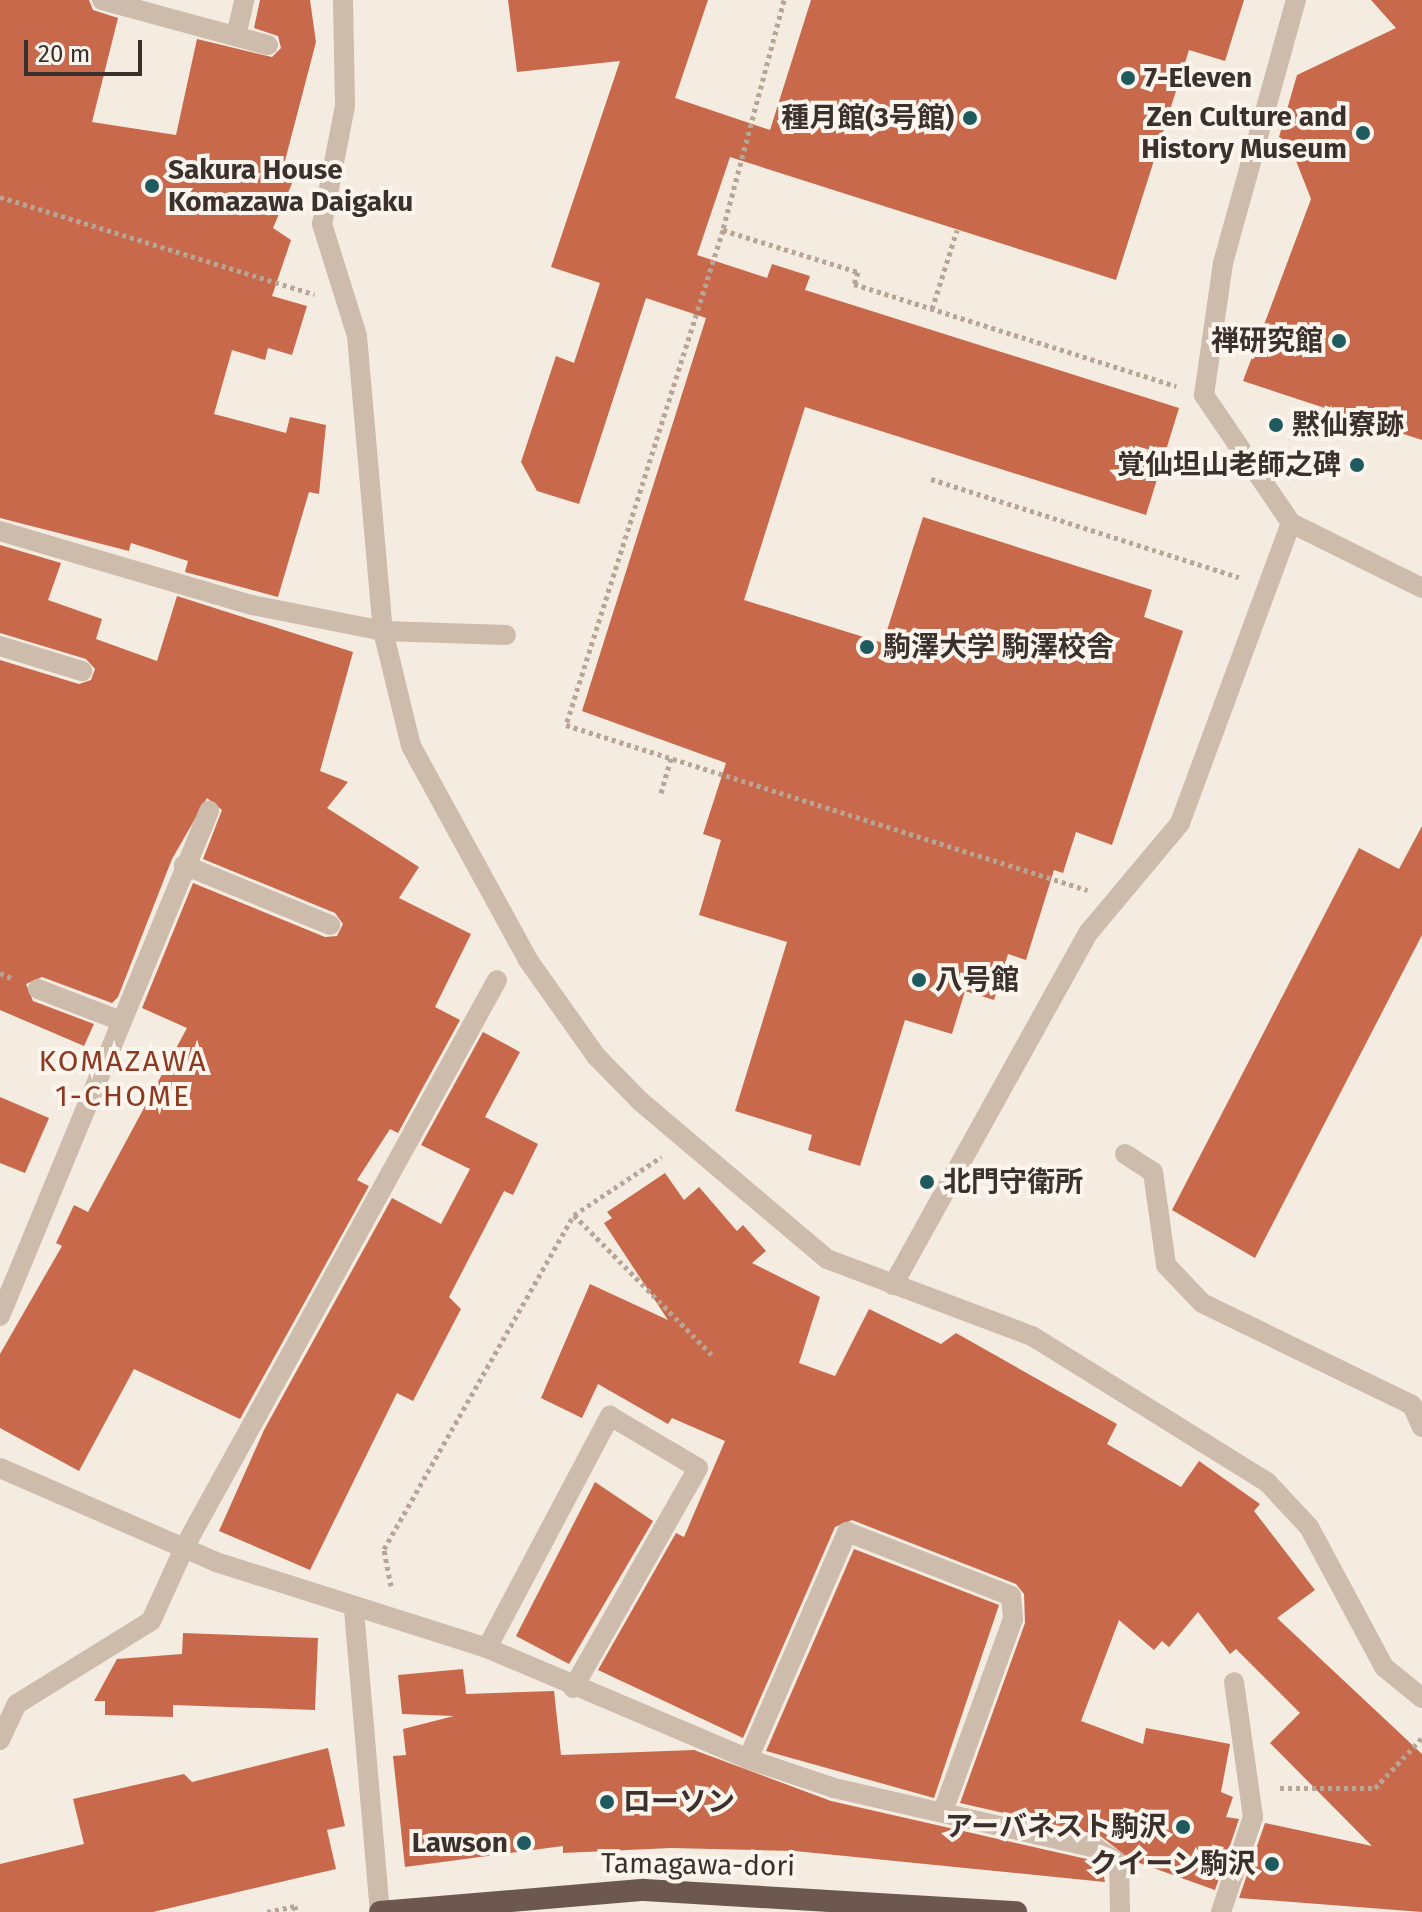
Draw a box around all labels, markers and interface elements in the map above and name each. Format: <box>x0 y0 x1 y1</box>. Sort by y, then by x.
scale bar <box>28 24 146 74</box>
text: 20 m <box>38 40 90 68</box>
place label: 7-Eleven <box>1144 61 1252 95</box>
marker: 7-Eleven <box>1119 69 1137 87</box>
place label: Zen Culture and History Museum <box>1141 100 1347 166</box>
place label: 種月館(3号館) <box>781 101 954 135</box>
marker: 種月館(3号館) <box>961 109 979 127</box>
marker: Zen Culture and History Museum <box>1354 124 1372 142</box>
place label: Sakura House Komazawa Daigaku <box>168 153 413 219</box>
marker: Sakura House Komazawa Daigaku <box>143 177 161 195</box>
place label: 禅研究館 <box>1211 324 1323 358</box>
marker: 禅研究館 <box>1330 332 1348 350</box>
place label: 黙仙寮跡 <box>1292 408 1404 442</box>
marker: 黙仙寮跡 <box>1267 416 1285 434</box>
place label: 覚仙坦山老師之碑 <box>1117 448 1341 482</box>
marker: 覚仙坦山老師之碑 <box>1348 456 1366 474</box>
place label: 駒澤大学 駒澤校舎 <box>883 630 1114 664</box>
marker: 駒澤大学 駒澤校舎 <box>858 638 876 656</box>
place label: 八号館 <box>935 963 1019 997</box>
marker: 八号館 <box>910 971 928 989</box>
district label: KOMAZAWA 1-CHOME <box>38 1043 208 1114</box>
place label: 北門守衛所 <box>943 1165 1083 1199</box>
marker: 北門守衛所 <box>918 1173 936 1191</box>
place label: ローソン <box>623 1785 735 1819</box>
marker: ローソン <box>598 1793 616 1811</box>
place label: アーバネスト駒沢 <box>945 1810 1167 1844</box>
marker: アーバネスト駒沢 <box>1174 1818 1192 1836</box>
place label: Lawson <box>412 1826 508 1860</box>
marker: Lawson <box>515 1834 533 1852</box>
street label: Tamagawa-dori <box>601 1847 795 1883</box>
place label: クイーン駒沢 <box>1088 1847 1256 1881</box>
marker: クイーン駒沢 <box>1263 1855 1281 1873</box>

